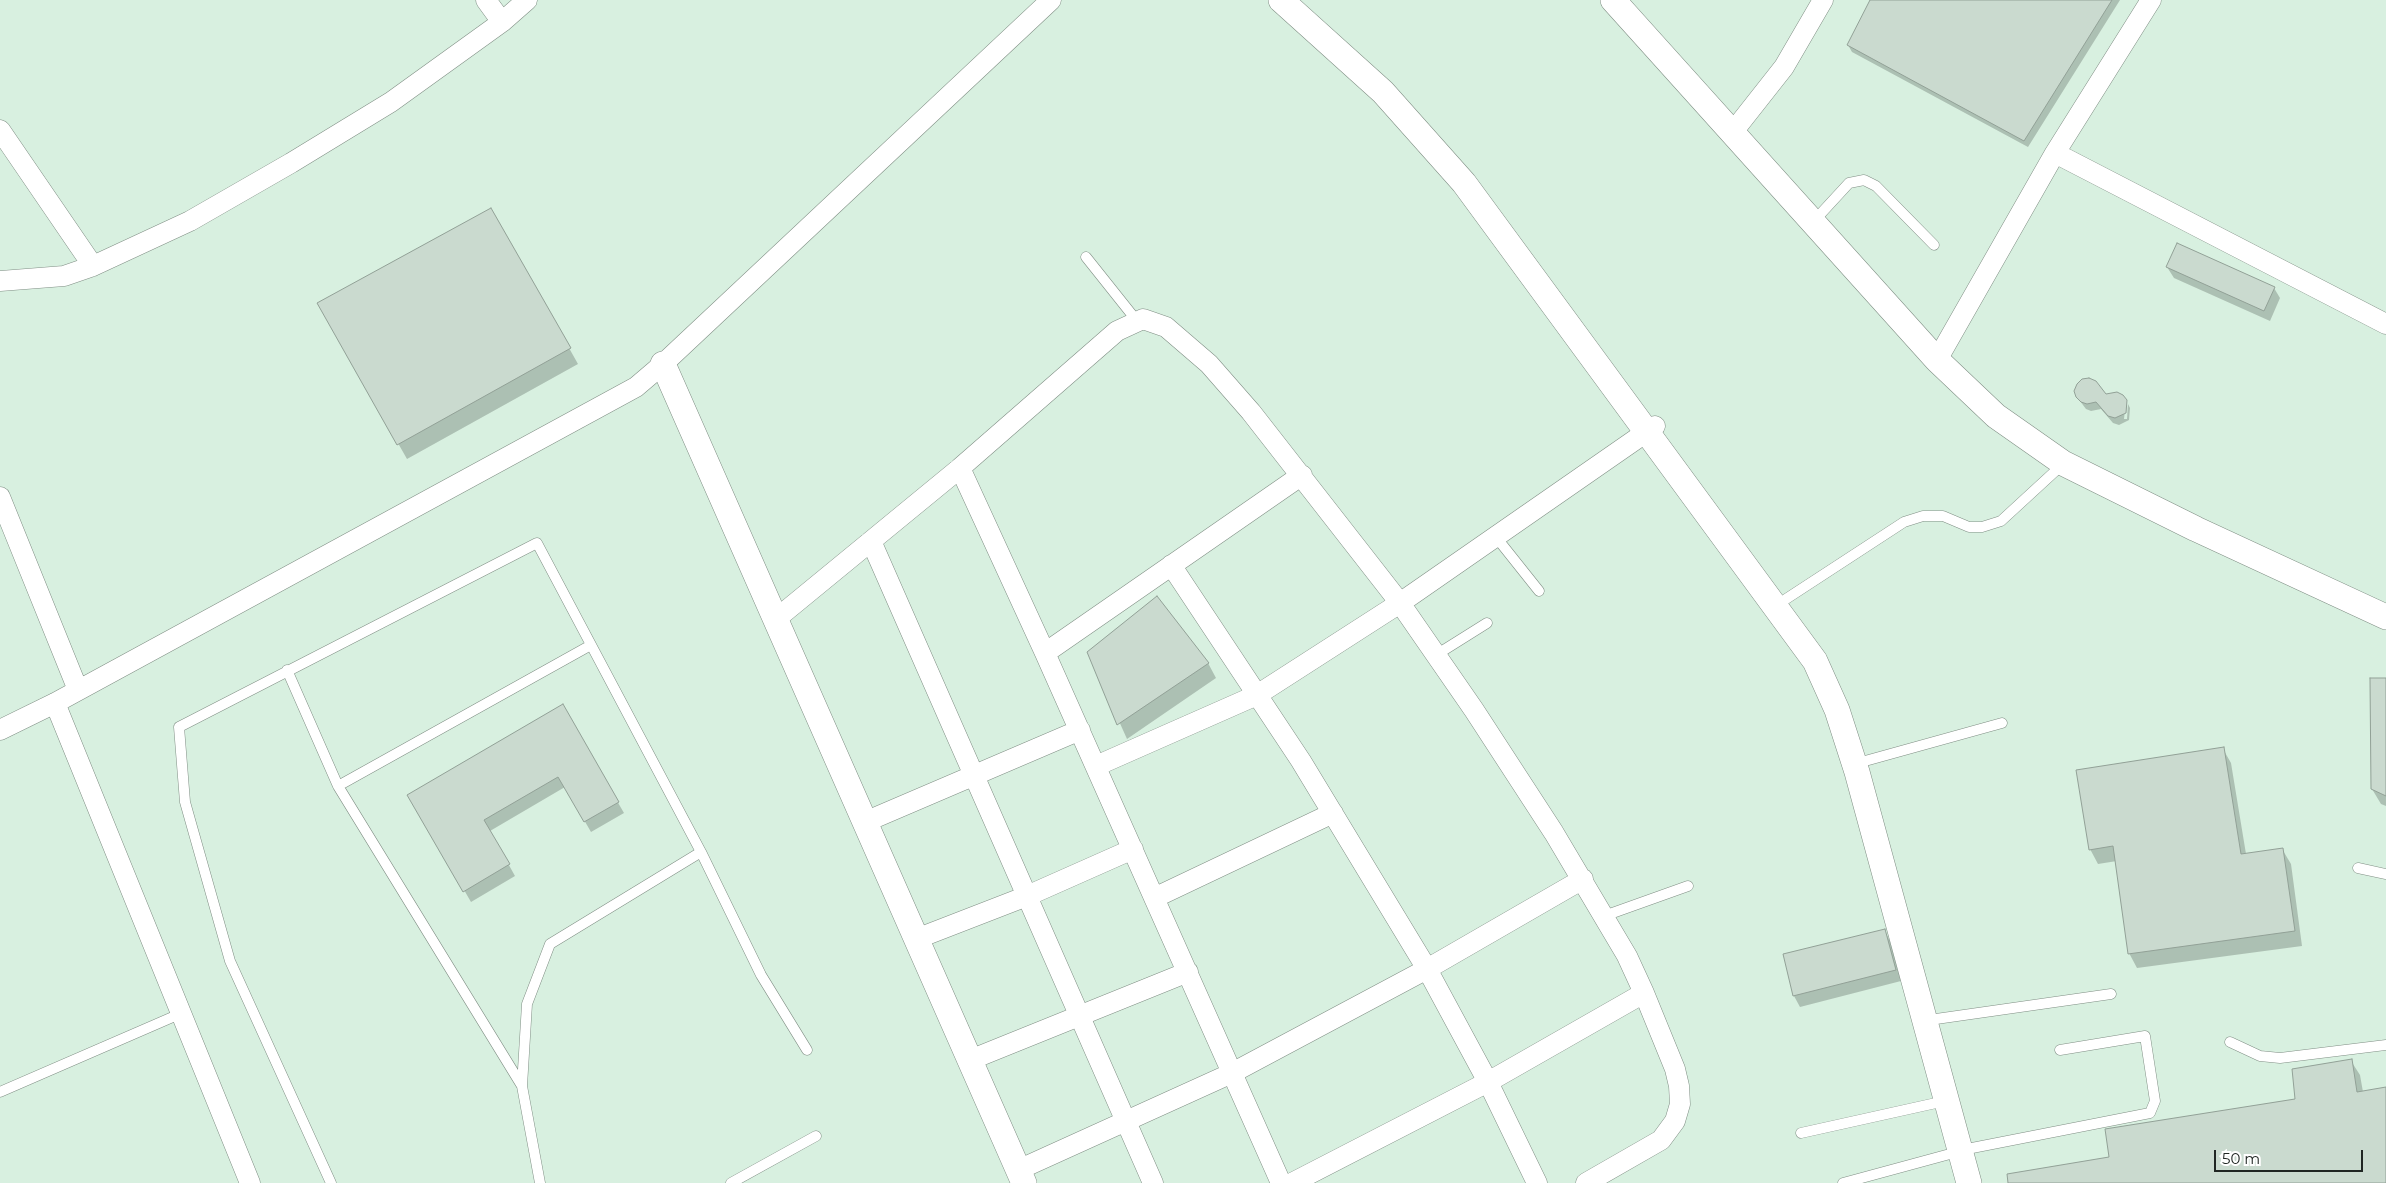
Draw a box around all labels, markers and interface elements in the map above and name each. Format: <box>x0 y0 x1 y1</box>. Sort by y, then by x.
scale bar <box>2216 1140 2365 1172</box>
text: 50 m <box>2222 1149 2260 1168</box>

